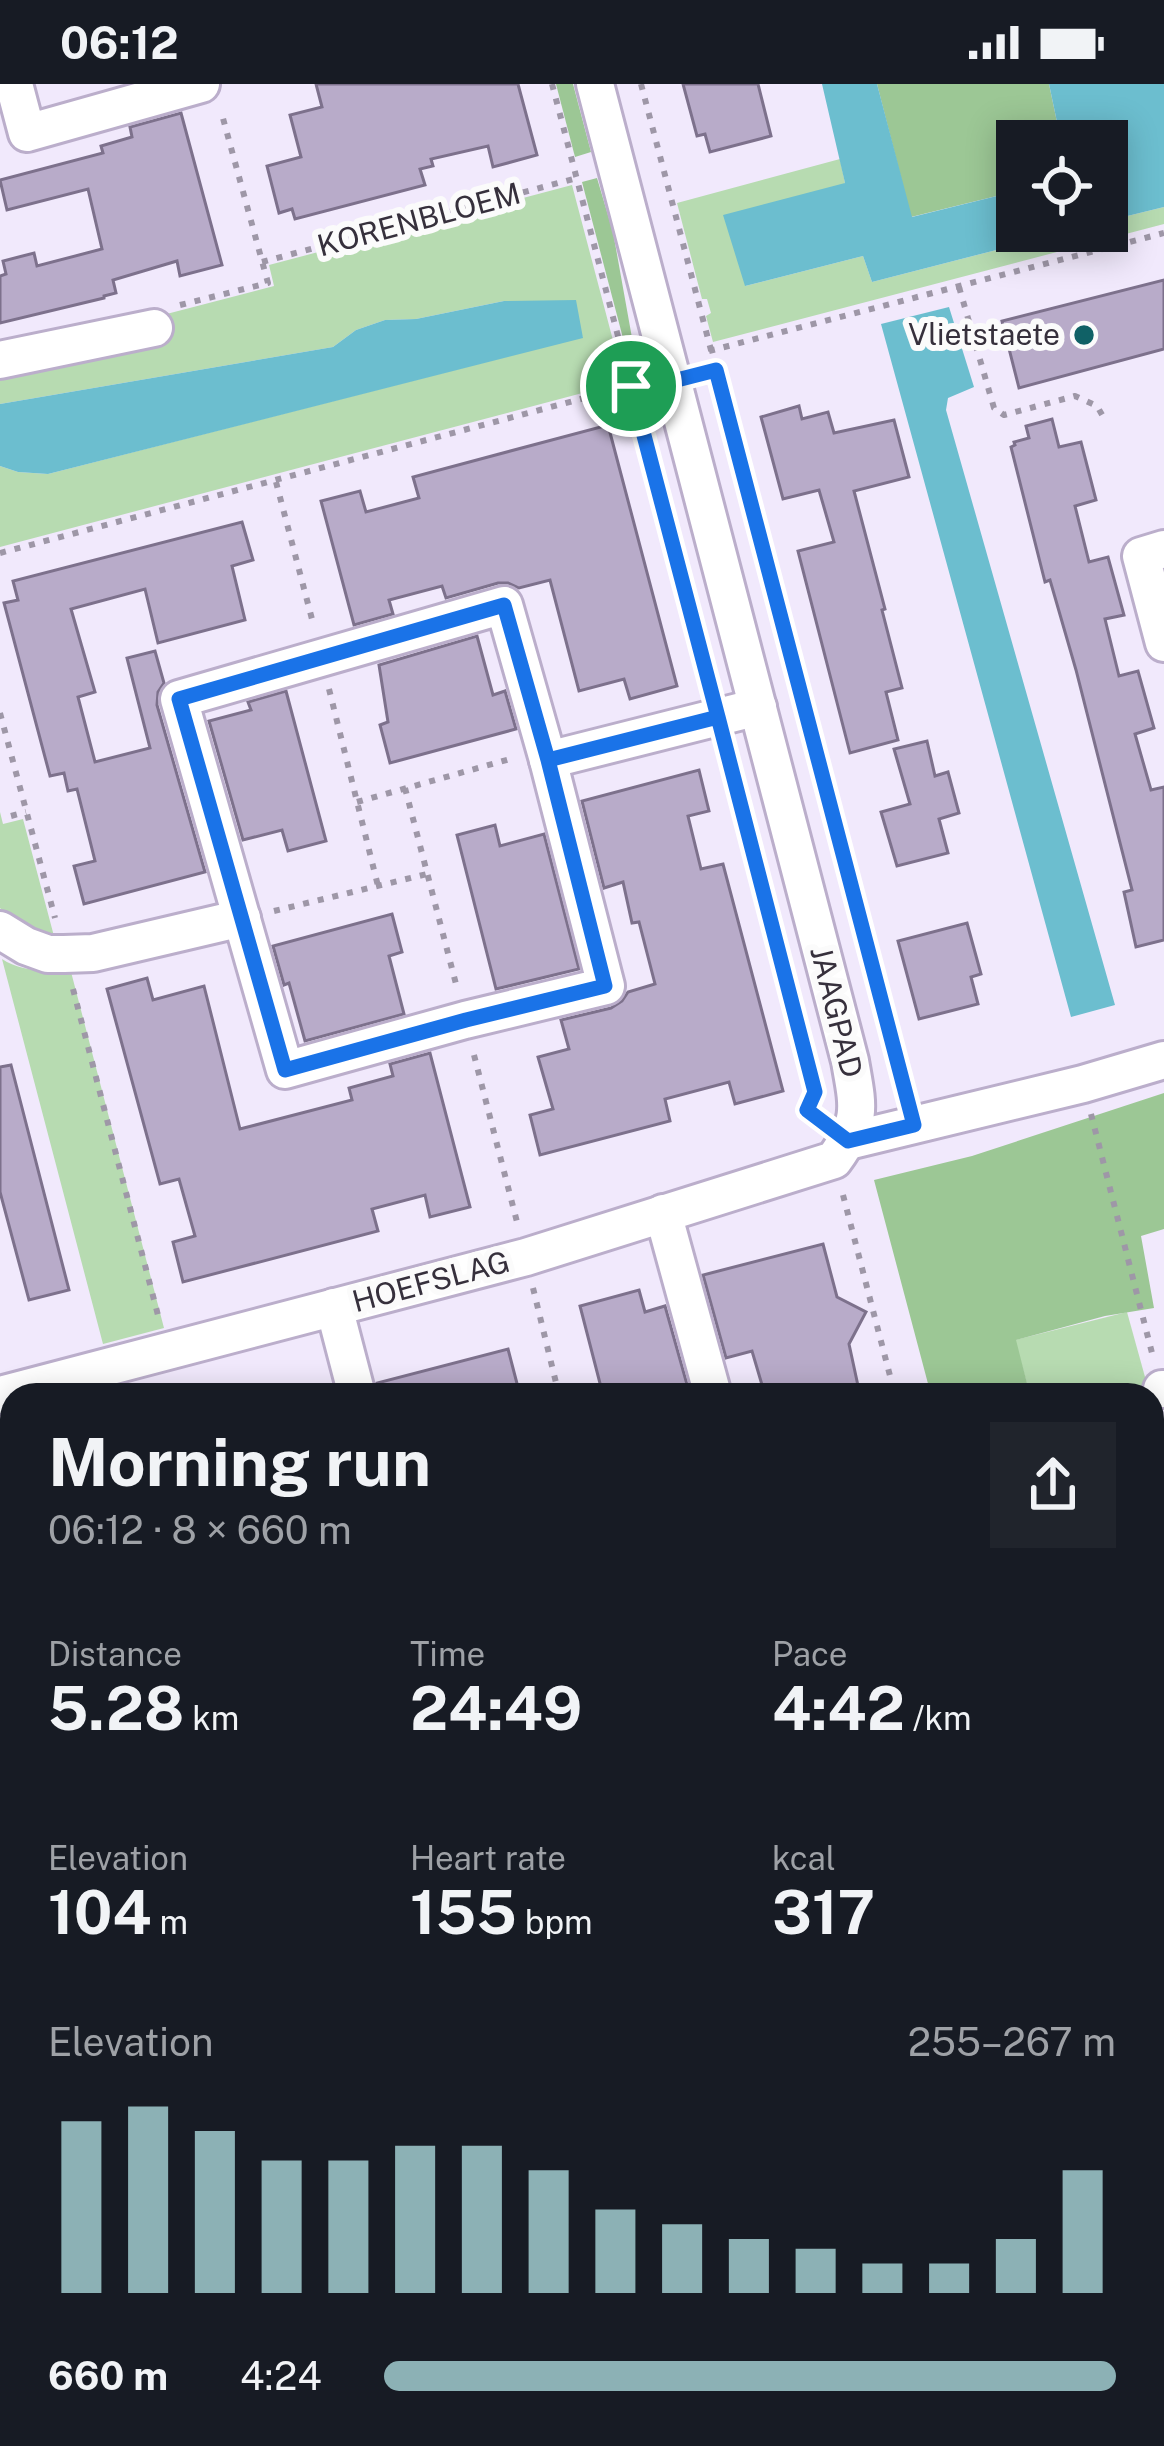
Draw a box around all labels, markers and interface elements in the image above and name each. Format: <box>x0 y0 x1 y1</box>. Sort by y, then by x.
text: 06:12 <box>60 16 179 69</box>
map controls <box>996 120 1128 252</box>
button: locate <box>996 120 1128 252</box>
street label: KORENBLOEM <box>313 175 524 263</box>
place label: Vlietstaete <box>908 316 1060 352</box>
marker: Vlietstaete <box>1071 322 1097 348</box>
pin <box>580 335 682 437</box>
icon: arrive <box>598 353 664 419</box>
street label: JAAGPAD <box>803 942 871 1081</box>
street label: HOEFSLAG <box>348 1243 513 1319</box>
button: share <box>990 1422 1116 1548</box>
text: Morning run <box>48 1423 431 1501</box>
text: 06:12 · 8 × 660 m <box>48 1507 352 1553</box>
text: Distance <box>48 1635 182 1673</box>
text: Time <box>410 1635 485 1673</box>
text: Pace <box>772 1635 847 1673</box>
text: 5.28 <box>48 1673 184 1744</box>
text: 24:49 <box>410 1673 582 1744</box>
text: 4:42 <box>772 1673 905 1744</box>
text: km <box>184 1699 239 1737</box>
text: /km <box>905 1699 971 1737</box>
text: Elevation <box>48 1839 188 1877</box>
text: Heart rate <box>410 1839 566 1877</box>
text: kcal <box>772 1839 836 1877</box>
text: 104 <box>48 1877 152 1948</box>
text: 155 <box>410 1877 517 1948</box>
text: 317 <box>772 1877 875 1948</box>
text: m <box>152 1903 188 1941</box>
text: bpm <box>517 1903 593 1941</box>
text: Elevation <box>48 2019 214 2065</box>
text: 255–267 m <box>908 2019 1116 2065</box>
text: 660 m <box>48 2353 168 2399</box>
text: 4:24 <box>240 2353 322 2399</box>

